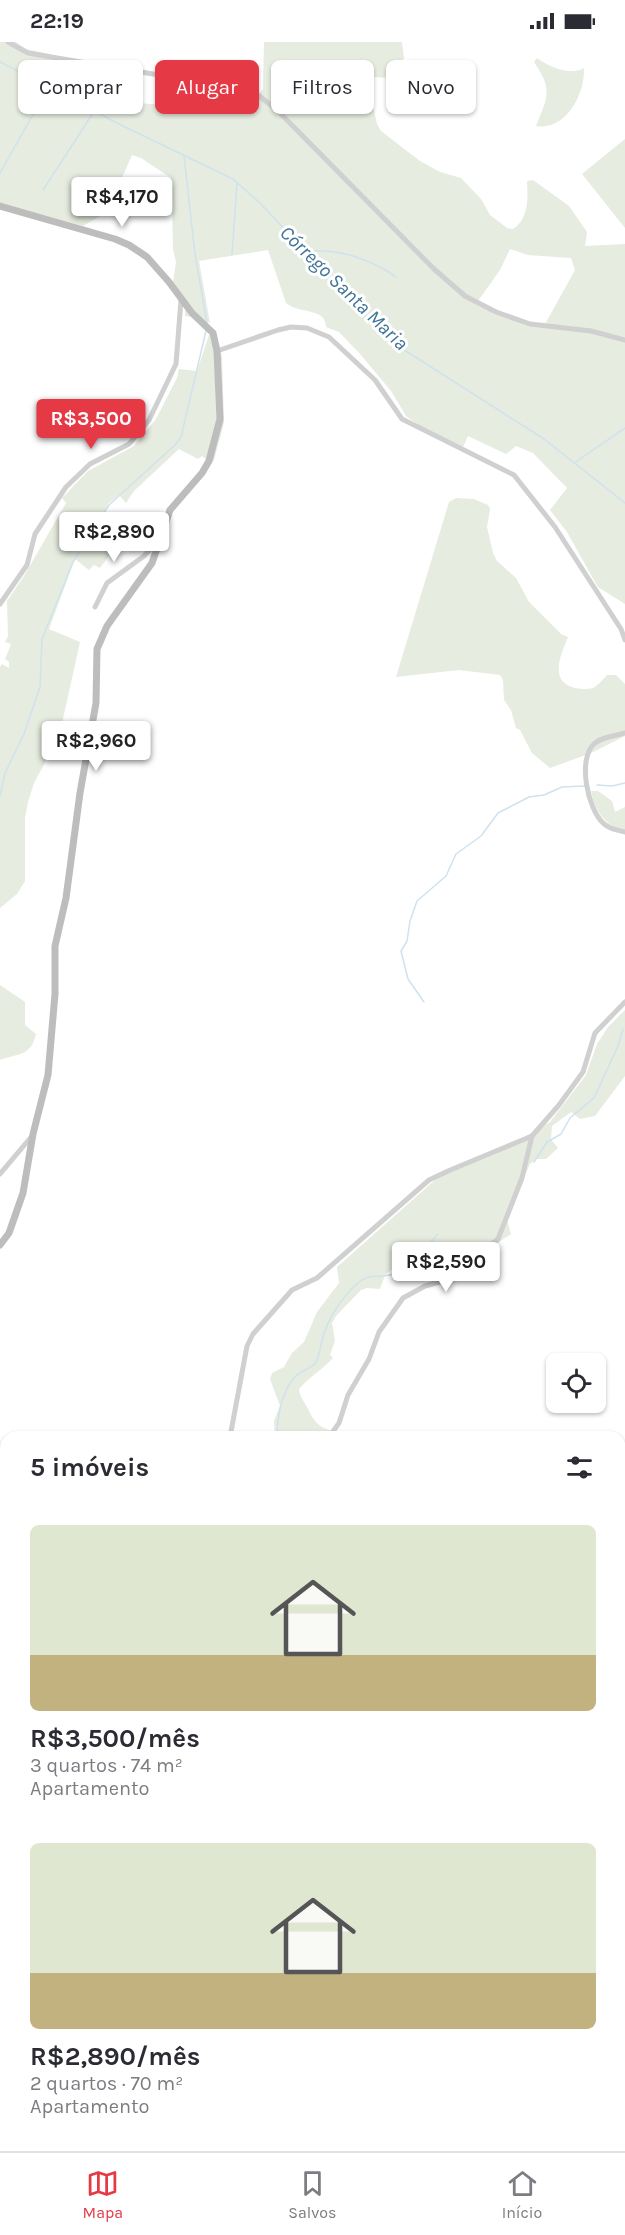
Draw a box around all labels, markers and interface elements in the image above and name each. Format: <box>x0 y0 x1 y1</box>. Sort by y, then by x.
text: 22:19 <box>30 8 84 34</box>
chip: Comprar <box>18 60 143 114</box>
chip: Alugar <box>155 60 259 114</box>
chip: Filtros <box>271 60 374 114</box>
chip: Novo <box>386 60 476 114</box>
pin: R$4,170 <box>67 177 177 228</box>
text: R$4,170 <box>85 185 159 208</box>
water label: Córrego Santa Maria <box>275 221 413 355</box>
pin: R$3,500 <box>36 399 146 450</box>
text: R$3,500 <box>50 407 132 430</box>
pin: R$2,890 <box>59 512 169 563</box>
text: R$2,890 <box>73 520 155 543</box>
pin: R$2,960 <box>41 721 151 772</box>
text: R$2,960 <box>56 729 136 752</box>
pin: R$2,590 <box>391 1242 501 1293</box>
text: R$2,590 <box>406 1250 486 1273</box>
map controls <box>546 1353 606 1413</box>
button: locate <box>546 1353 606 1413</box>
icon: filters <box>563 1451 596 1484</box>
text: 5 imóveis <box>30 1452 149 1483</box>
icon: home <box>259 1564 367 1672</box>
text: R$3,500/mês <box>30 1723 200 1754</box>
text: 3 quartos · 74 m² <box>30 1754 183 1777</box>
text: Apartamento <box>30 1777 149 1800</box>
icon: home <box>259 1882 367 1990</box>
text: R$2,890/mês <box>30 2041 201 2072</box>
text: 2 quartos · 70 m² <box>30 2072 183 2095</box>
text: Apartamento <box>30 2095 149 2118</box>
tab: Mapa <box>83 2167 123 2222</box>
tab: Salvos <box>288 2167 336 2222</box>
tab: Início <box>502 2167 542 2222</box>

